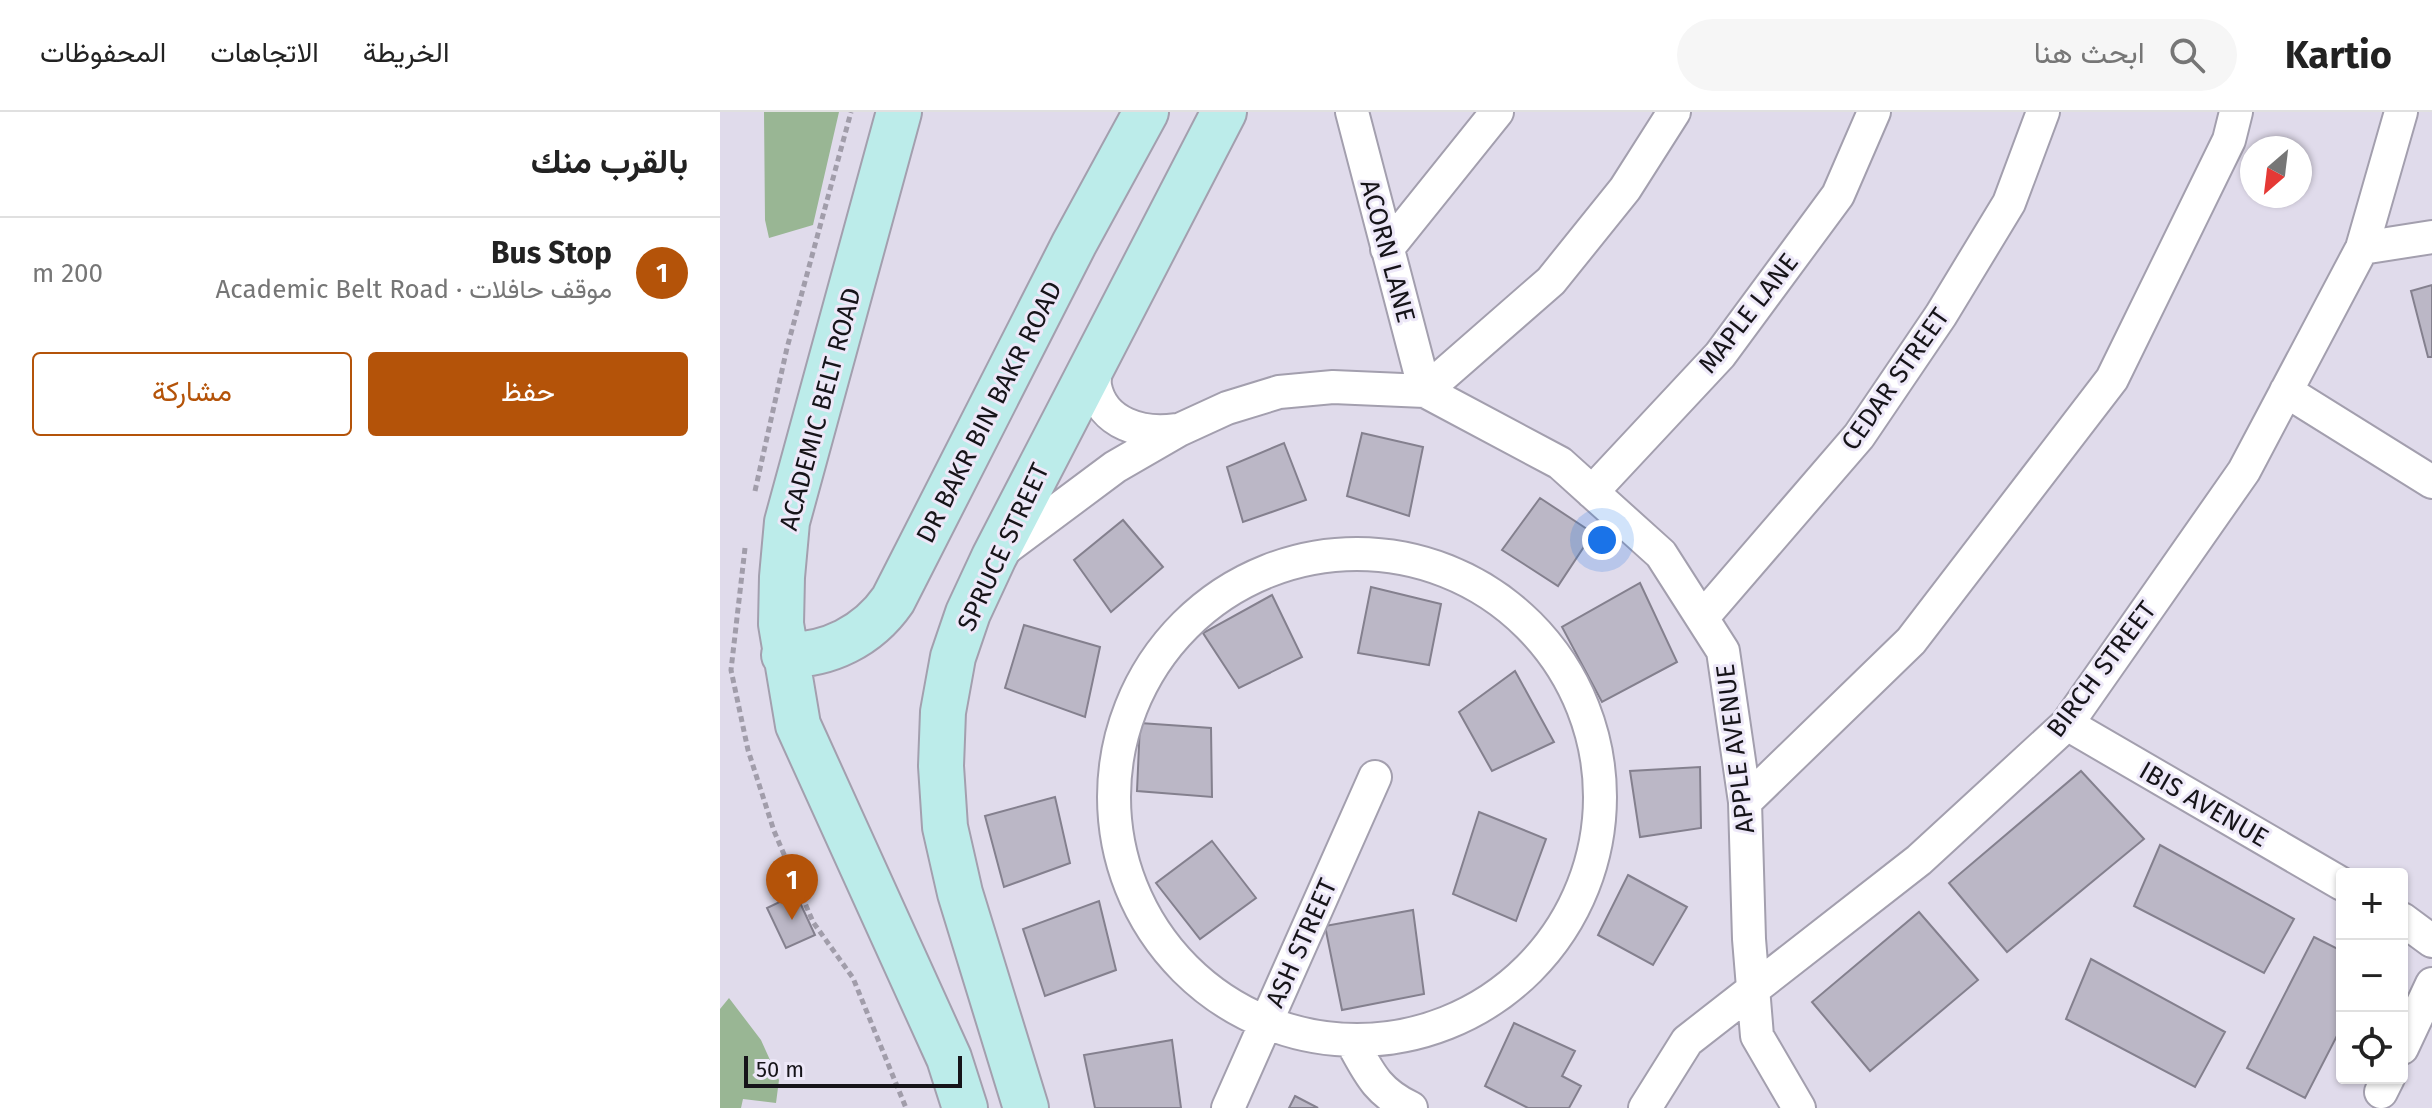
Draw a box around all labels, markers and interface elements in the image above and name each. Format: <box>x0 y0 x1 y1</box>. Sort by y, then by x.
search box <box>1677 19 2237 91</box>
text: Kartio <box>2285 32 2392 78</box>
icon: search <box>2165 33 2209 77</box>
text: ابحث هنا <box>2034 35 2145 71</box>
text: المحفوظات <box>40 36 166 69</box>
text: الاتجاهات <box>210 36 319 69</box>
text: الخريطة <box>363 36 449 69</box>
north arrow <box>2240 136 2312 208</box>
text: بالقرب منك <box>531 141 688 182</box>
street label: ACORN LANE <box>1354 176 1421 326</box>
text: Bus Stop <box>491 235 612 271</box>
street label: MAPLE LANE <box>1692 247 1805 379</box>
text: 200 m <box>32 258 103 289</box>
text: 1 <box>656 258 668 289</box>
text: موقف حافلات · Academic Belt Road <box>215 274 612 305</box>
street label: DR BAKR BIN BAKR ROAD <box>910 276 1069 548</box>
street label: ACADEMIC BELT ROAD <box>773 284 868 534</box>
street label: CEDAR STREET <box>1835 302 1956 456</box>
button: مشاركة <box>32 352 352 436</box>
button: حفظ <box>368 352 688 436</box>
street label: SPRUCE STREET <box>951 458 1056 636</box>
your location <box>1582 520 1622 560</box>
street label: BIRCH STREET <box>2040 595 2163 743</box>
street label: APPLE AVENUE <box>1710 662 1761 836</box>
street label: IBIS AVENUE <box>2134 755 2274 854</box>
pin: 1 <box>766 854 818 920</box>
map controls <box>2336 868 2408 1084</box>
button: + <box>2336 868 2408 940</box>
street label: ASH STREET <box>1259 874 1344 1012</box>
button: − <box>2336 940 2408 1012</box>
button: locate <box>2336 1012 2408 1084</box>
scale bar <box>744 1052 962 1088</box>
text: 50 m <box>756 1056 804 1083</box>

